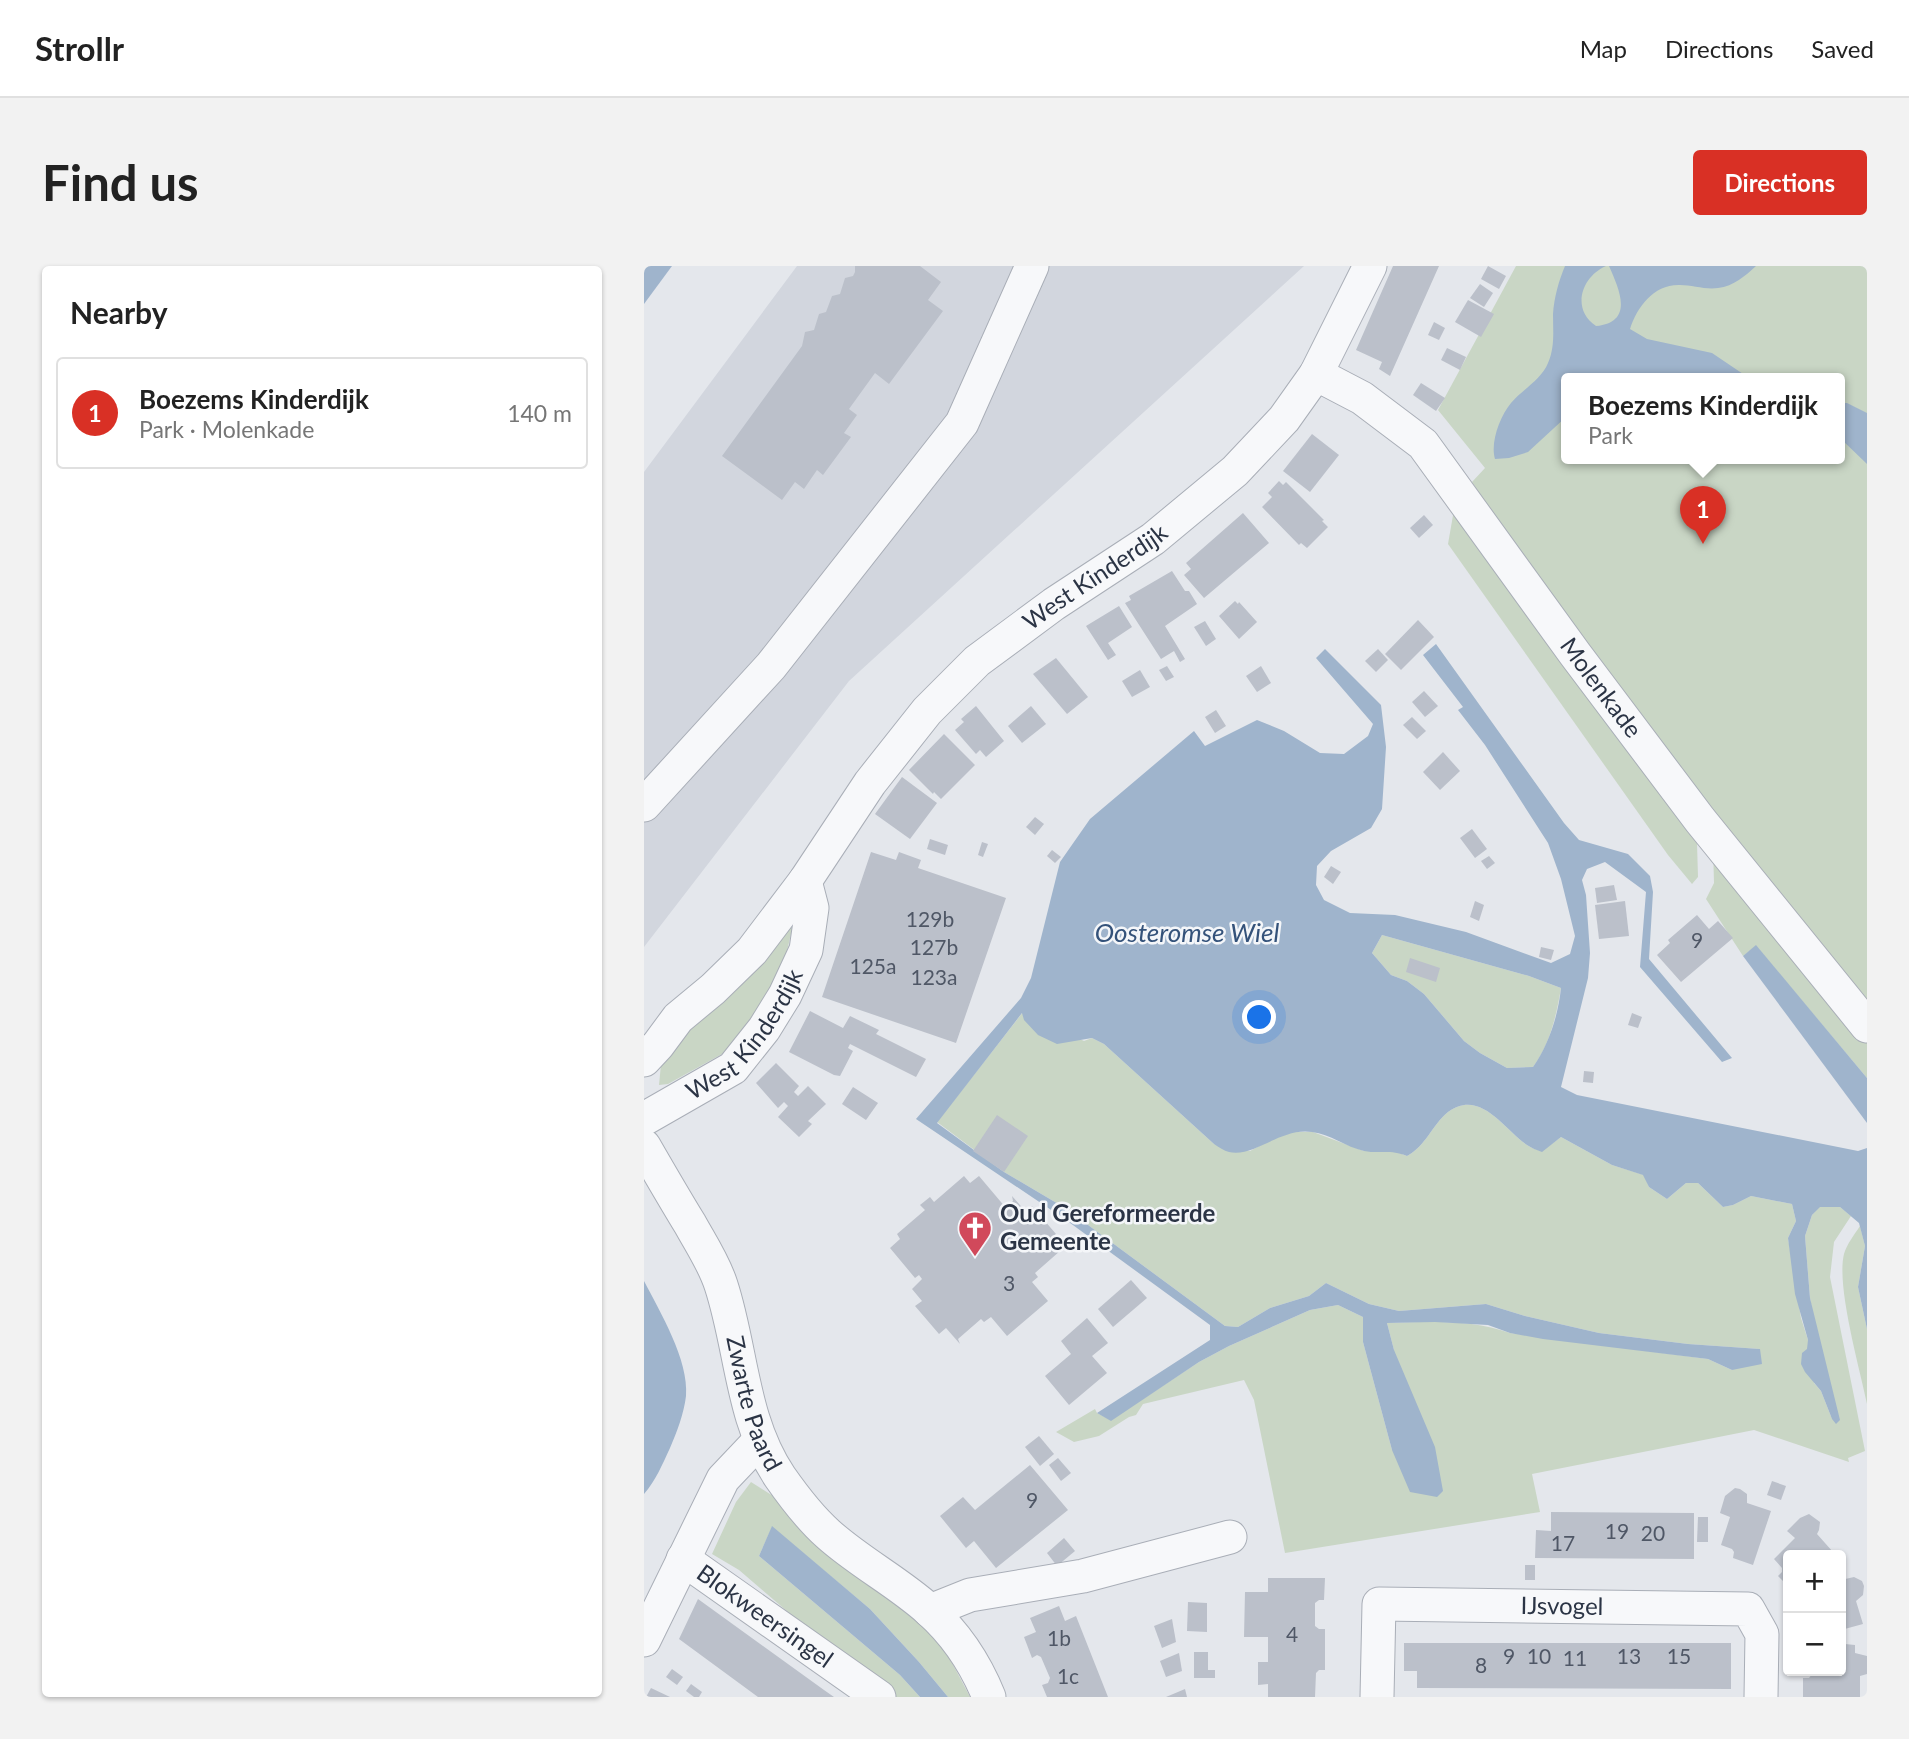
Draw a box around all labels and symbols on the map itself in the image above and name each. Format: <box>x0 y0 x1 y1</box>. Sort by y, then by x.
pin: 1 <box>1680 486 1726 544</box>
street label: West Kinderdijk <box>1017 517 1173 635</box>
street label: Molenkade <box>1555 631 1649 743</box>
house number: 129b <box>906 906 954 931</box>
water label: Oosteromse Wiel <box>1095 916 1279 948</box>
house number: 9 <box>1691 927 1703 952</box>
house number: 127b <box>910 934 958 959</box>
house number: 125a <box>850 953 896 978</box>
street label: West Kinderdijk <box>680 963 808 1105</box>
house number: 123a <box>911 964 957 989</box>
your location <box>1242 1000 1276 1034</box>
place label: Oud Gereformeerde Gemeente <box>1000 1198 1216 1255</box>
church icon: Oud Gereformeerde Gemeente <box>956 1209 994 1258</box>
house number: 3 <box>1003 1270 1015 1295</box>
street label: Zwarte Paard <box>721 1333 789 1476</box>
house number: 9 <box>1026 1487 1038 1512</box>
house number: 19 <box>1605 1518 1629 1543</box>
house number: 20 <box>1641 1520 1665 1545</box>
house number: 17 <box>1551 1530 1575 1555</box>
street label: Blokweersingel <box>692 1558 839 1673</box>
street label: IJsvogel <box>1520 1590 1604 1620</box>
house number: 4 <box>1286 1621 1298 1646</box>
house number: 1b <box>1047 1625 1071 1650</box>
house number: 9 <box>1503 1643 1515 1668</box>
house number: 10 <box>1527 1643 1551 1668</box>
house number: 13 <box>1617 1643 1641 1668</box>
house number: 15 <box>1667 1643 1691 1668</box>
house number: 11 <box>1563 1645 1587 1670</box>
house number: 8 <box>1475 1652 1487 1677</box>
house number: 1c <box>1057 1663 1079 1688</box>

